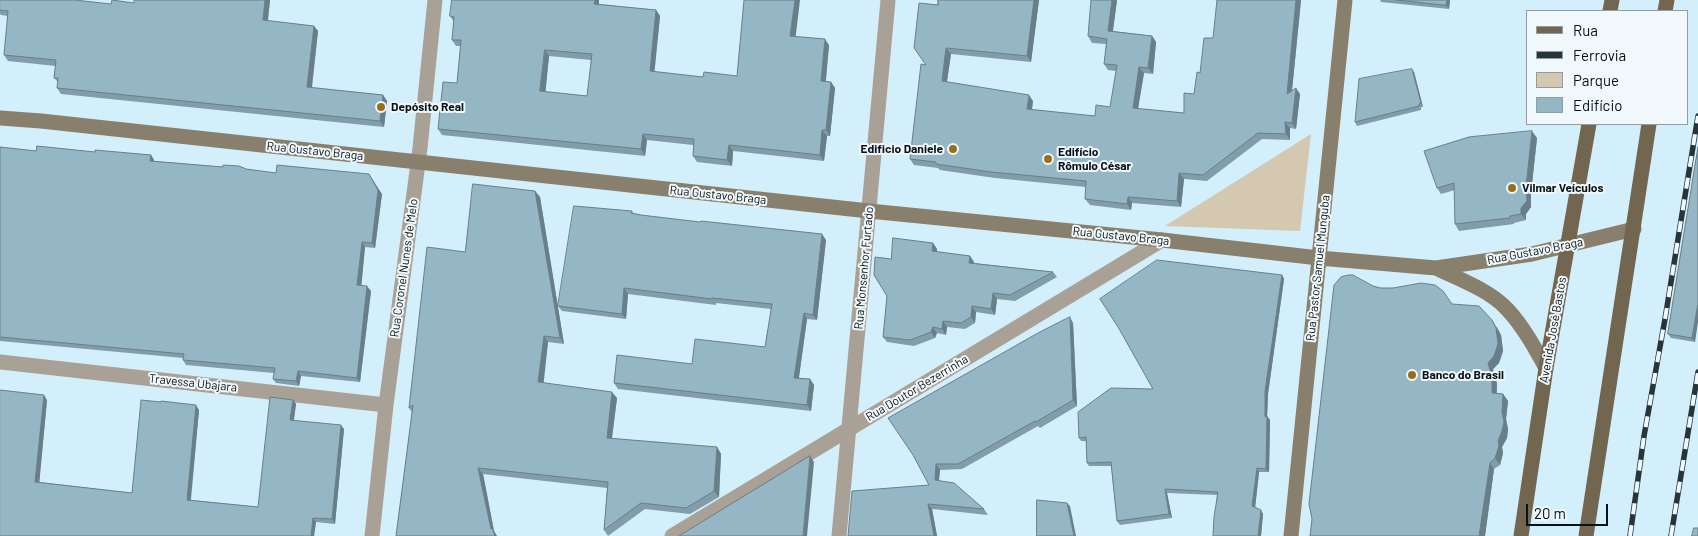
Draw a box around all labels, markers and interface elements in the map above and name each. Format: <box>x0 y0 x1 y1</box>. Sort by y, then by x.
legend <box>1526 10 1688 125</box>
text: Rua <box>1573 21 1598 39</box>
text: Ferrovia <box>1573 46 1626 64</box>
text: Parque <box>1573 71 1619 89</box>
text: Edifício <box>1573 96 1622 114</box>
place label: Depósito Real <box>391 100 464 114</box>
marker: Depósito Real <box>375 101 387 113</box>
street label: Rua Gustavo Braga <box>266 139 364 163</box>
place label: Edificio Daniele <box>860 142 943 156</box>
marker: Edificio Daniele <box>947 143 959 155</box>
place label: Edifício Rômulo César <box>1058 145 1131 173</box>
marker: Edifício Rômulo César <box>1042 153 1054 165</box>
place label: Vilmar Veículos <box>1522 181 1604 195</box>
marker: Vilmar Veículos <box>1506 182 1518 194</box>
street label: Rua Gustavo Braga <box>669 183 767 207</box>
street label: Rua Pastor Samuel Munguba <box>1303 194 1333 342</box>
street label: Rua Coronel Nunes de Melo <box>387 198 421 338</box>
street label: Rua Monsenhor Furtado <box>851 206 877 330</box>
street label: Rua Gustavo Braga <box>1072 224 1170 248</box>
street label: Rua Gustavo Braga <box>1486 235 1584 267</box>
street label: Avenida José Bastos <box>1537 276 1569 384</box>
street label: Rua Doutor Bezerrinha <box>863 352 971 424</box>
place label: Banco do Brasil <box>1422 368 1504 382</box>
marker: Banco do Brasil <box>1406 369 1418 381</box>
street label: Travessa Ubajara <box>148 371 238 395</box>
scale bar <box>1528 494 1610 526</box>
text: 20 m <box>1534 504 1566 522</box>

